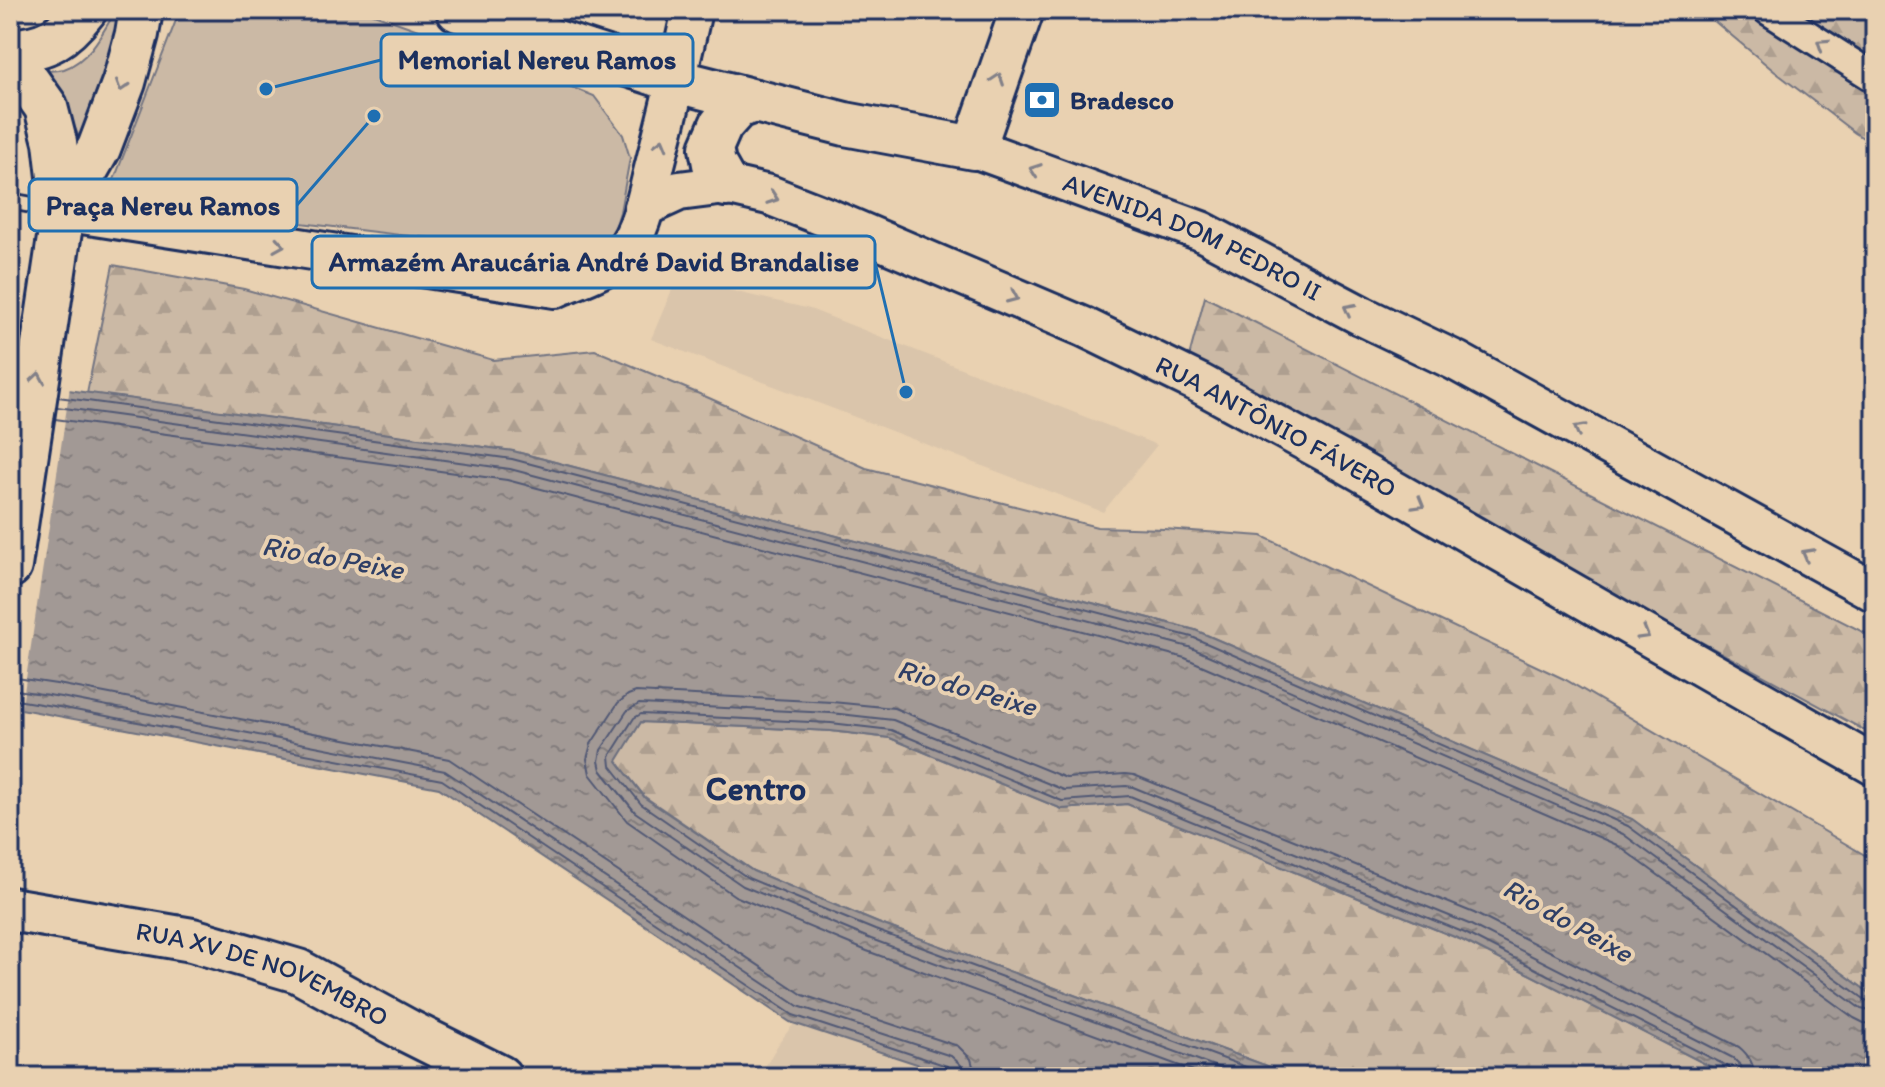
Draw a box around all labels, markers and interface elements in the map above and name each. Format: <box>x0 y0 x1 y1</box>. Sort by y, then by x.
callout: Memorial Nereu Ramos <box>381 34 693 86</box>
one-way arrow <box>1816 39 1830 54</box>
text: Memorial Nereu Ramos <box>398 42 676 76</box>
one-way arrow <box>988 73 1004 87</box>
one-way arrow <box>116 78 132 92</box>
bank icon: Bradesco <box>1021 79 1063 121</box>
place label: Bradesco <box>1070 84 1174 116</box>
one-way arrow <box>651 137 668 151</box>
one-way arrow <box>1029 163 1043 180</box>
street label: AVENIDA DOM PEDRO II <box>1059 166 1327 308</box>
callout: Praça Nereu Ramos <box>29 179 297 231</box>
text: Praça Nereu Ramos <box>46 188 280 222</box>
one-way arrow <box>765 188 779 204</box>
one-way arrow <box>272 236 286 253</box>
callout: Armazém Araucária André David Brandalise <box>312 236 875 288</box>
text: Armazém Araucária André David Brandalise <box>328 244 859 278</box>
one-way arrow <box>1005 288 1019 304</box>
one-way arrow <box>1342 303 1357 318</box>
street label: RUA ANTÔNIO FÁVERO <box>1150 348 1402 505</box>
one-way arrow <box>29 371 46 385</box>
one-way arrow <box>1573 423 1588 439</box>
one-way arrow <box>1411 495 1425 510</box>
water label: Rio do Peixe <box>260 528 408 586</box>
one-way arrow <box>1800 549 1815 564</box>
one-way arrow <box>1635 624 1650 640</box>
water label: Rio do Peixe <box>894 651 1042 723</box>
district label: Centro <box>706 768 806 809</box>
water label: Rio do Peixe <box>1497 870 1640 970</box>
street label: RUA XV DE NOVEMBRO <box>133 915 394 1033</box>

